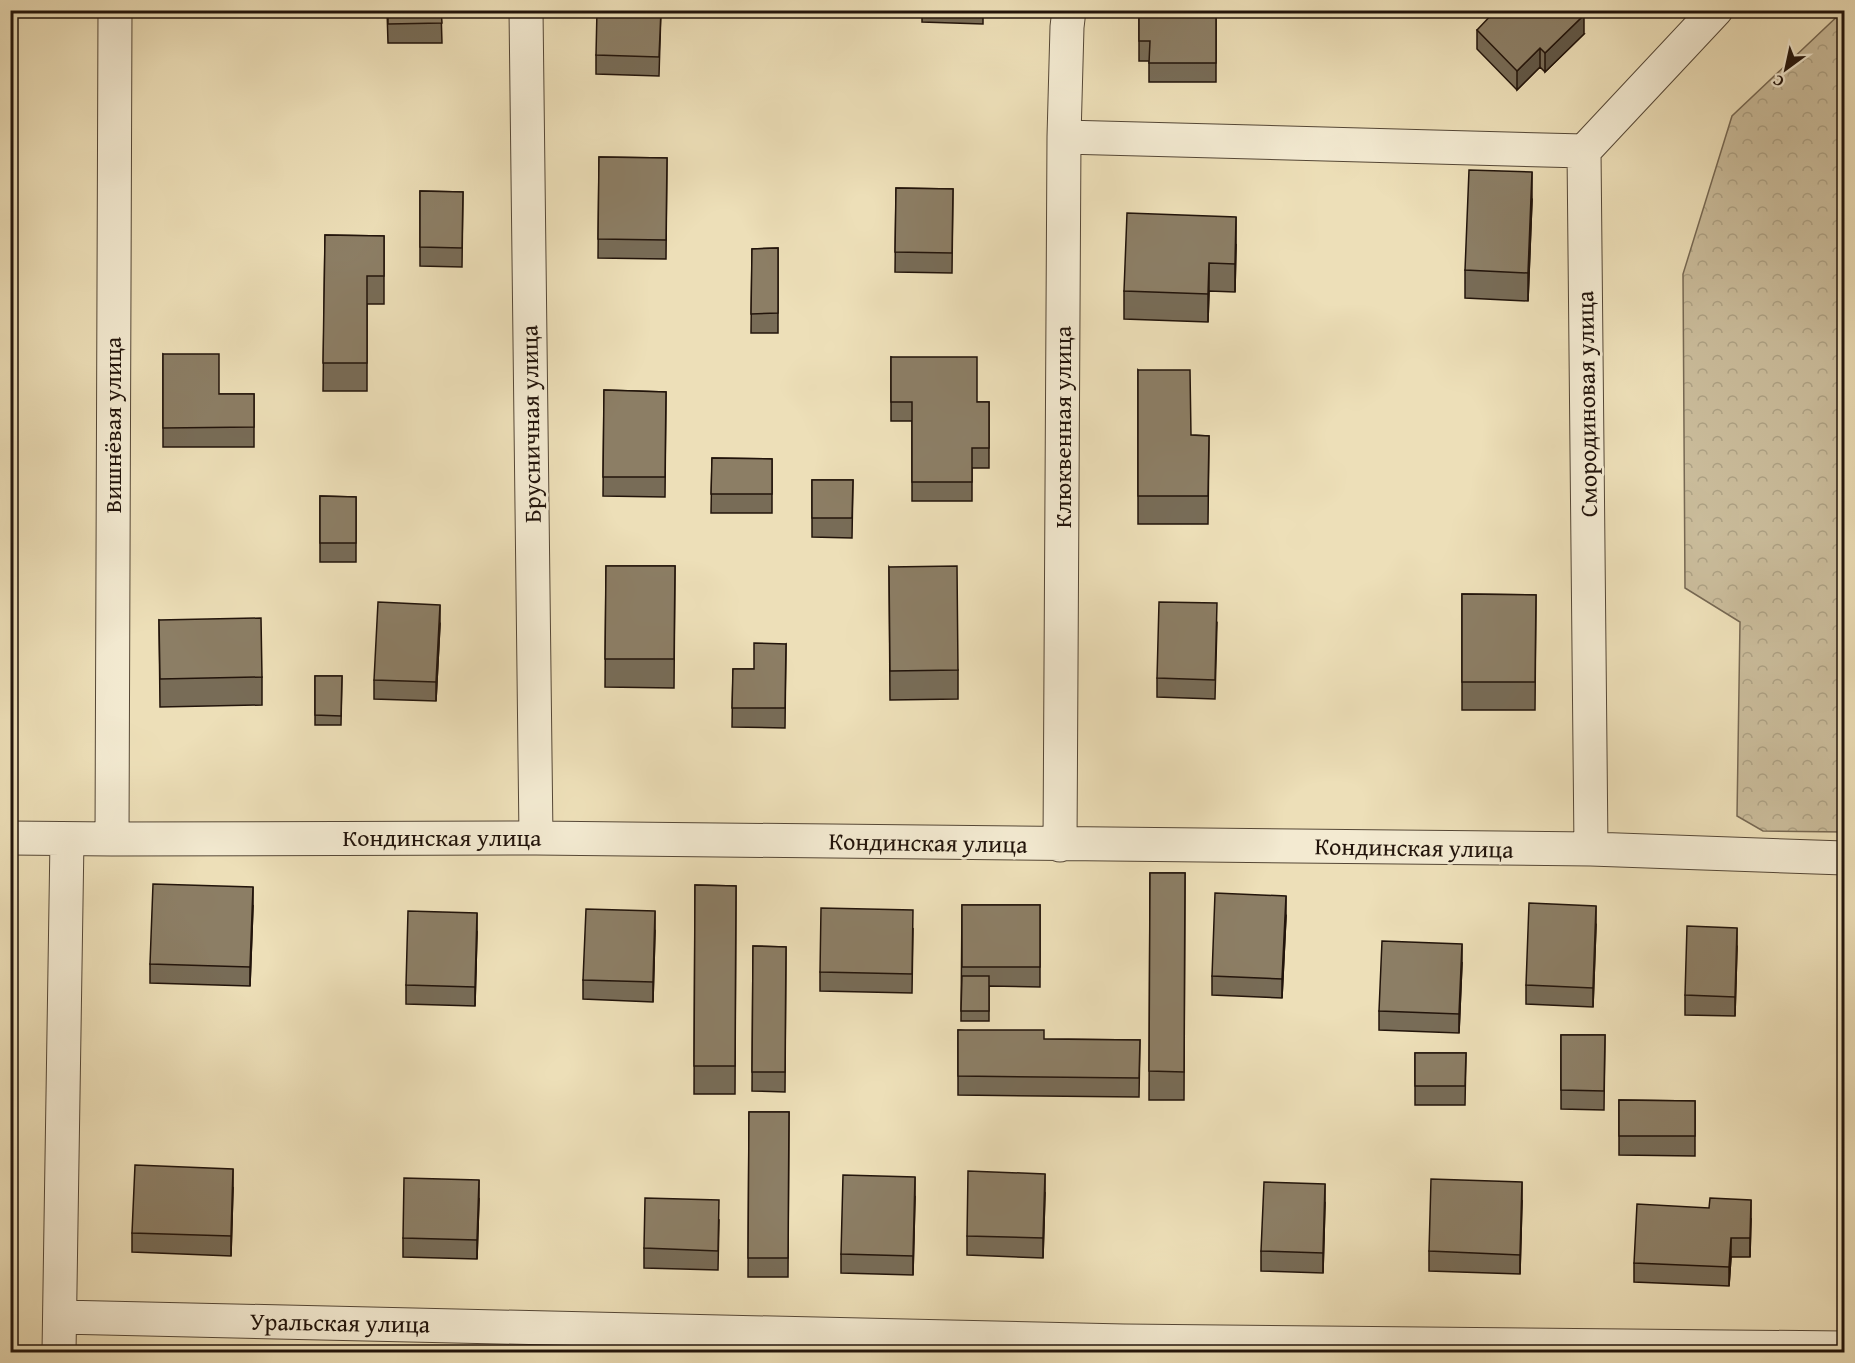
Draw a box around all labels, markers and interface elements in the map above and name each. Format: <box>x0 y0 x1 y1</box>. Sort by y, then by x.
north arrow <box>1756 39 1816 99</box>
text: С <box>1768 69 1788 94</box>
street label: Смородиновая улица <box>1567 290 1606 518</box>
street label: Брусничная улица <box>511 324 550 523</box>
street label: Клюквенная улица <box>1045 325 1080 528</box>
street label: Вишнёвая улица <box>95 336 130 513</box>
street label: Кондинская улица <box>343 820 542 855</box>
street label: Кондинская улица <box>828 823 1028 862</box>
street label: Кондинская улица <box>1314 828 1514 867</box>
street label: Уральская улица <box>250 1303 431 1342</box>

